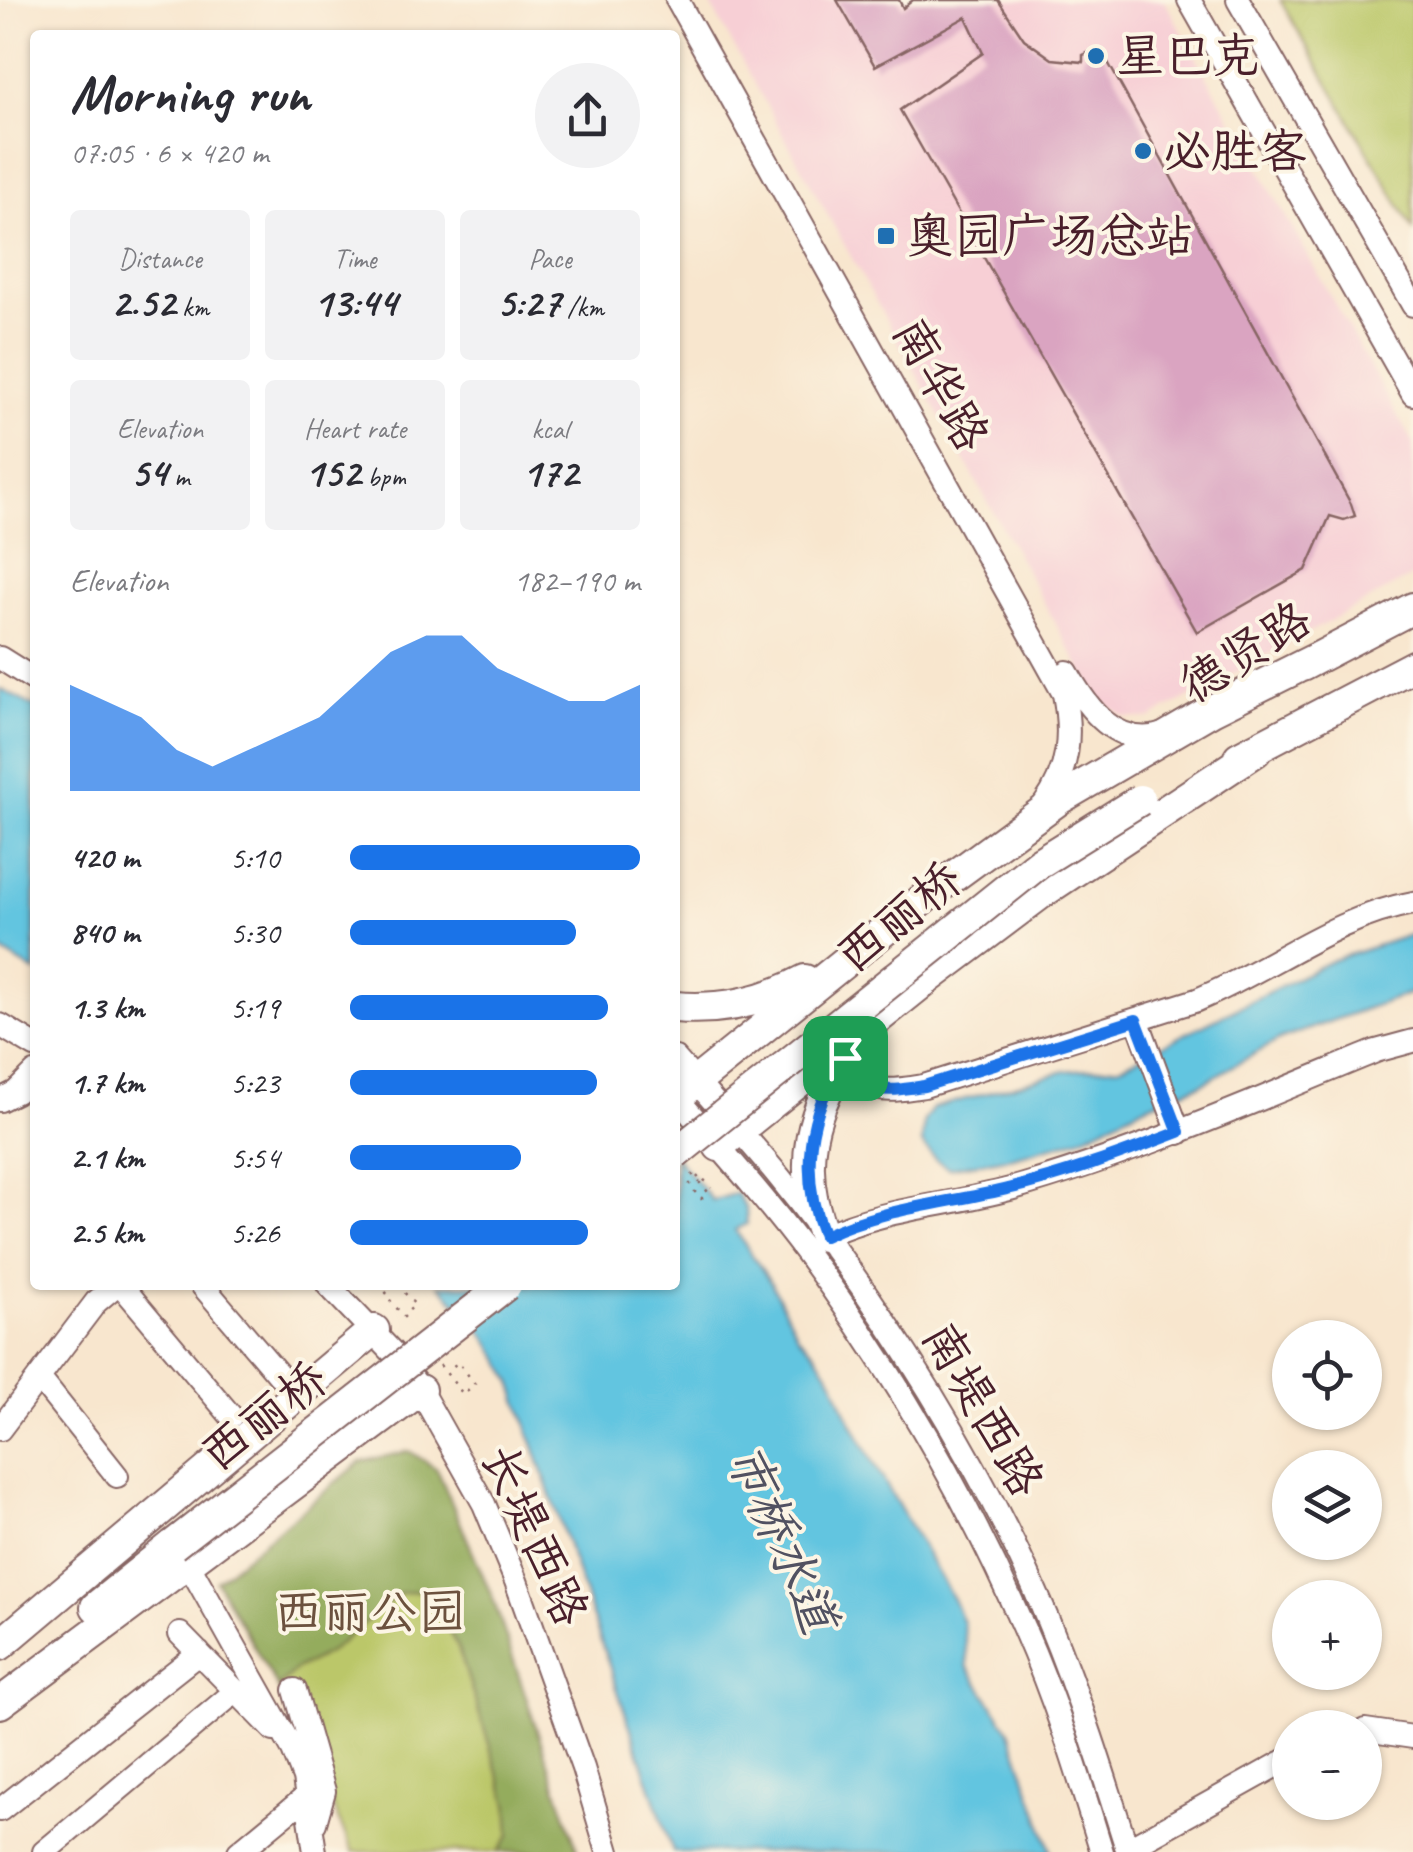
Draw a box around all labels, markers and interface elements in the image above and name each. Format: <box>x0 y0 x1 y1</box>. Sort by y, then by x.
place label: 星巴克 <box>1116 26 1260 86</box>
marker: 星巴克 <box>1085 45 1107 67</box>
text: Morning run <box>70 59 310 129</box>
button: share <box>535 63 640 168</box>
place label: 必胜客 <box>1163 121 1307 181</box>
text: 07:05 · 6 × 420 m <box>70 132 268 173</box>
marker: 必胜客 <box>1132 140 1154 162</box>
place label: 奥园广场总站 <box>906 206 1194 266</box>
marker: 奥园广场总站 <box>875 225 897 247</box>
text: Distance <box>118 241 202 276</box>
text: Time <box>334 241 376 276</box>
text: Pace <box>528 241 572 276</box>
text: 2.52 <box>111 276 175 329</box>
text: 13:44 <box>313 276 397 329</box>
text: 5:27 <box>496 276 560 329</box>
text: km <box>175 289 209 324</box>
text: /km <box>560 289 604 324</box>
street label: 南华路 <box>880 306 1002 462</box>
text: Elevation <box>117 411 203 446</box>
text: Heart rate <box>304 411 406 446</box>
text: kcal <box>531 411 569 446</box>
text: 54 <box>130 446 167 499</box>
text: 152 <box>304 446 360 499</box>
text: 172 <box>522 446 578 499</box>
text: m <box>167 459 190 494</box>
text: bpm <box>360 459 406 494</box>
text: Elevation <box>70 560 168 601</box>
text: 182–190 m <box>514 560 640 601</box>
street label: 德贤路 <box>1168 588 1322 716</box>
text: 420 m <box>70 837 139 878</box>
text: 5:10 <box>230 837 280 878</box>
street label: 西丽桥 <box>824 848 974 986</box>
text: 840 m <box>70 912 139 953</box>
text: 5:30 <box>230 912 280 953</box>
text: 1.3 km <box>70 987 144 1028</box>
text: 5:19 <box>230 987 280 1028</box>
pin <box>803 1016 888 1101</box>
icon: arrive <box>818 1031 873 1086</box>
text: 1.7 km <box>70 1062 144 1103</box>
text: 5:23 <box>230 1062 280 1103</box>
text: 2.1 km <box>70 1137 144 1178</box>
text: 5:54 <box>230 1137 280 1178</box>
text: 2.5 km <box>70 1212 144 1253</box>
text: 5:26 <box>230 1212 280 1253</box>
street label: 南堤西路 <box>909 1311 1057 1507</box>
map controls <box>1272 1320 1382 1820</box>
button: locate <box>1272 1320 1382 1430</box>
street label: 西丽桥 <box>189 1348 339 1484</box>
water label: 市桥水道 <box>713 1434 853 1646</box>
street label: 长堤西路 <box>469 1435 601 1635</box>
button: layers <box>1272 1450 1382 1560</box>
button: + <box>1272 1580 1382 1690</box>
park label: 西丽公园 <box>274 1582 466 1642</box>
button: − <box>1272 1710 1382 1820</box>

